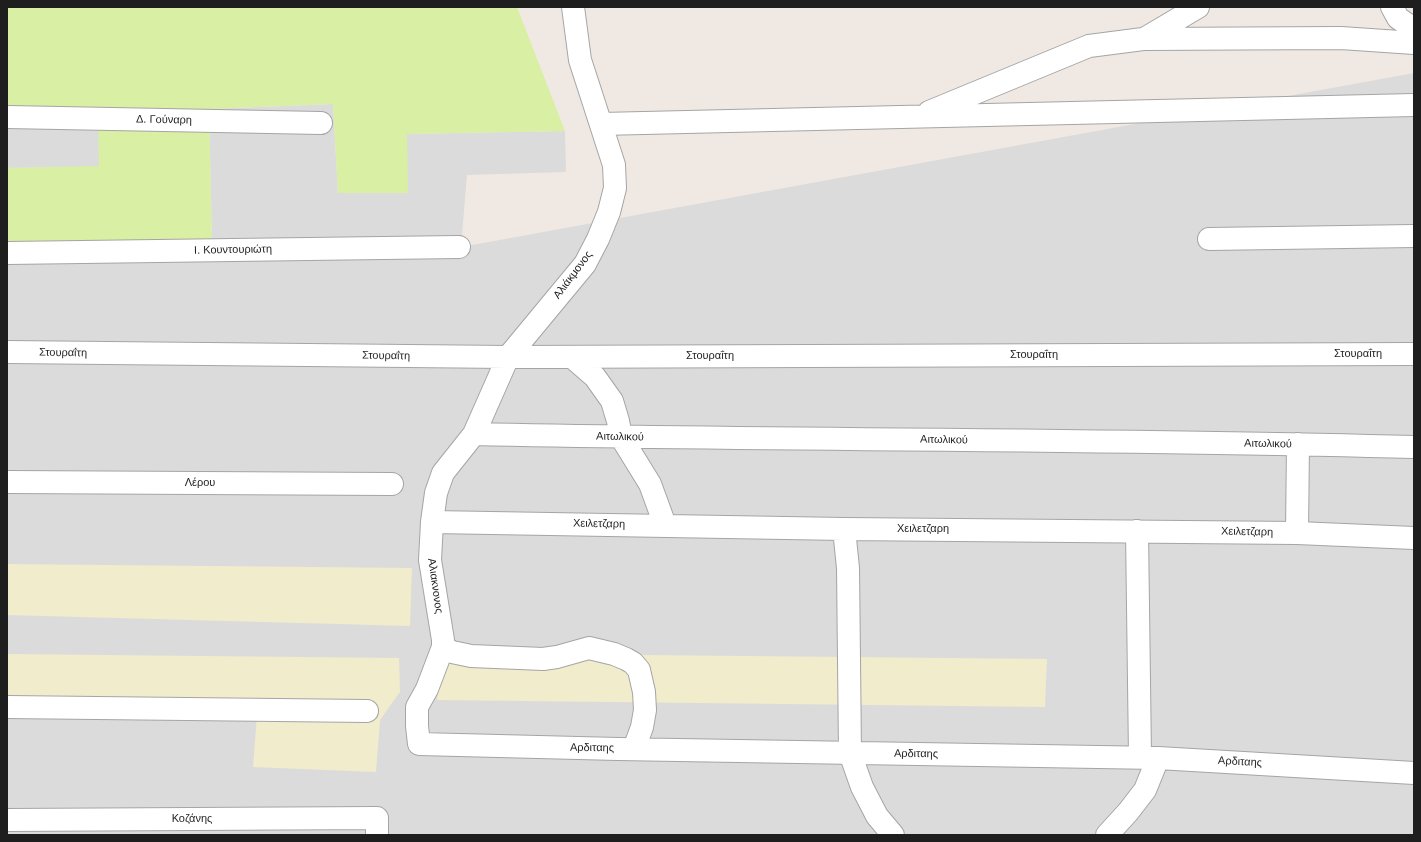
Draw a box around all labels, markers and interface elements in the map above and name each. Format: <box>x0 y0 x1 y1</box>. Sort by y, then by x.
street label: Δ. Γούναρη <box>136 113 192 127</box>
street label: Ι. Κουντουριώτη <box>194 243 272 257</box>
street label: Αλιάκμονος <box>551 248 595 302</box>
street label: Στουραΐτη <box>39 346 87 360</box>
street label: Στουραΐτη <box>1334 347 1382 361</box>
street label: Στουραΐτη <box>1010 348 1058 362</box>
street label: Στουραΐτη <box>362 349 410 363</box>
street label: Στουραΐτη <box>686 349 734 363</box>
street label: Αιτωλικού <box>596 430 644 444</box>
street label: Αιτωλικού <box>920 433 968 447</box>
street label: Αιτωλικού <box>1244 437 1292 451</box>
street label: Λέρου <box>185 476 215 490</box>
street label: Χειλετζαρη <box>573 517 625 531</box>
street label: Χειλετζαρη <box>897 522 949 536</box>
street label: Χειλετζαρη <box>1221 525 1273 539</box>
street label: Αλιακνονος <box>425 558 445 614</box>
street label: Αρδιταης <box>570 741 614 755</box>
street label: Αρδιταης <box>894 747 938 761</box>
street label: Αρδιταης <box>1218 754 1262 770</box>
street label: Κοζάνης <box>172 812 212 826</box>

